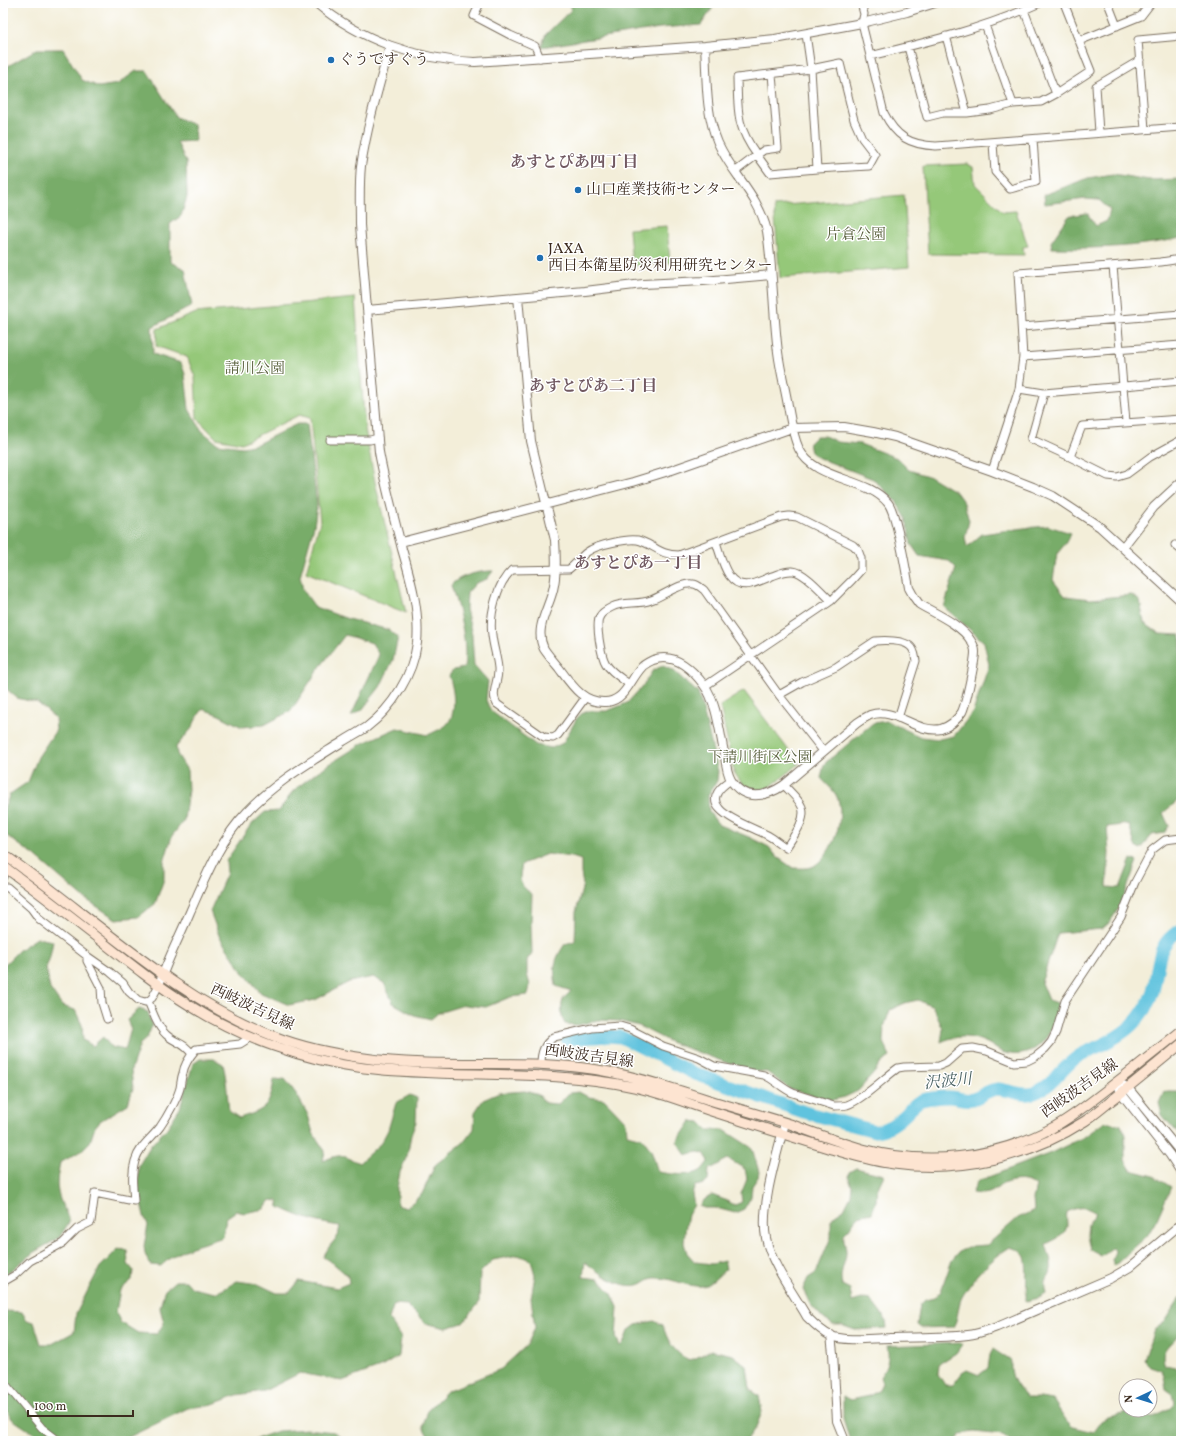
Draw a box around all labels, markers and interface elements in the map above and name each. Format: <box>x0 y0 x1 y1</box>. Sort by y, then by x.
place label: ぐうですぐう <box>339 50 429 71</box>
marker: ぐうですぐう <box>326 55 336 65</box>
district label: あすとぴあ四丁目 <box>510 152 638 174</box>
place label: 山口産業技術センター <box>586 180 735 201</box>
marker: 山口産業技術センター <box>573 185 583 195</box>
park label: 片倉公園 <box>826 225 886 246</box>
place label: JAXA 西日本衛星防災利用研究センター <box>548 239 772 277</box>
marker: JAXA 西日本衛星防災利用研究センター <box>535 253 545 263</box>
park label: 請川公園 <box>225 359 285 380</box>
district label: あすとぴあ二丁目 <box>529 376 657 398</box>
district label: あすとぴあ一丁目 <box>574 553 702 575</box>
park label: 下請川街区公園 <box>707 748 813 769</box>
street label: 西岐波吉見線 <box>207 979 297 1037</box>
street label: 西岐波吉見線 <box>543 1040 635 1074</box>
street label: 西岐波吉見線 <box>1037 1055 1123 1123</box>
water label: 沢波川 <box>923 1068 975 1095</box>
north arrow <box>1118 1378 1158 1418</box>
scale bar <box>28 1392 133 1418</box>
text: N <box>1122 1394 1137 1403</box>
text: 100 m <box>34 1399 67 1415</box>

